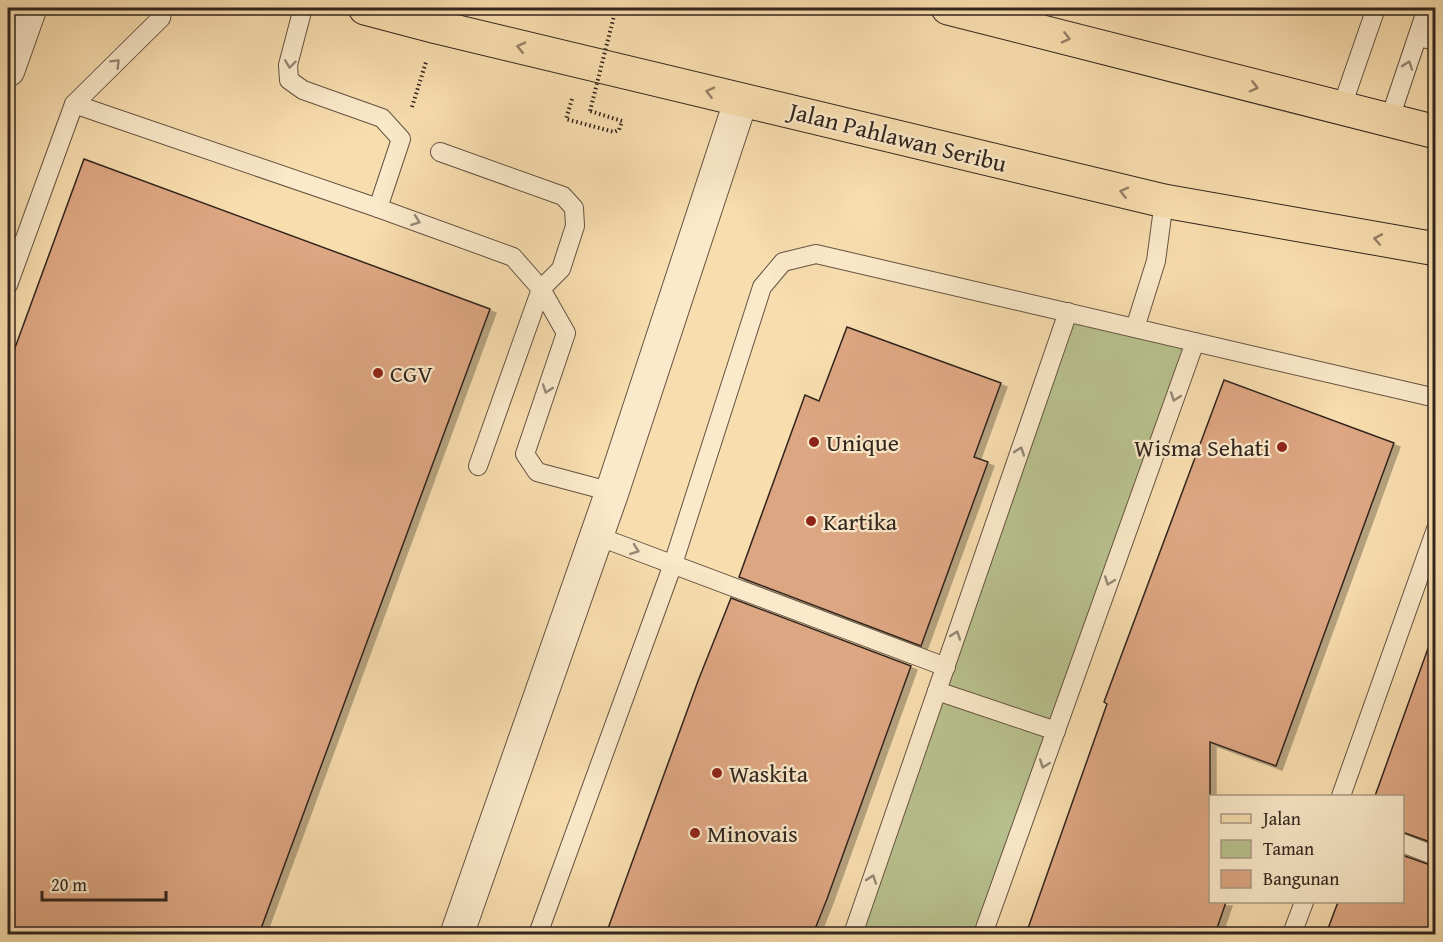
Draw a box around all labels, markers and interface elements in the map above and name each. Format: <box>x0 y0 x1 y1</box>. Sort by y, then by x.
one-way arrow <box>1060 31 1070 43</box>
one-way arrow <box>516 41 526 54</box>
one-way arrow <box>109 59 119 70</box>
one-way arrow <box>284 60 297 69</box>
one-way arrow <box>1400 60 1413 71</box>
one-way arrow <box>1249 79 1259 92</box>
one-way arrow <box>705 86 715 99</box>
street label: Jalan Pahlawan Seribu <box>783 92 1010 181</box>
one-way arrow <box>1120 186 1130 199</box>
one-way arrow <box>410 214 421 227</box>
one-way arrow <box>1373 233 1383 246</box>
place label: CGV <box>390 356 433 391</box>
marker: CGV <box>371 366 385 380</box>
one-way arrow <box>542 383 555 393</box>
one-way arrow <box>1170 391 1183 402</box>
place label: Unique <box>826 425 899 460</box>
place label: Wisma Sehati <box>1134 430 1270 465</box>
marker: Unique <box>807 435 821 449</box>
marker: Wisma Sehati <box>1275 440 1289 454</box>
one-way arrow <box>1012 446 1025 457</box>
place label: Kartika <box>823 504 898 539</box>
marker: Kartika <box>804 514 818 528</box>
one-way arrow <box>629 543 640 555</box>
one-way arrow <box>1104 575 1117 585</box>
one-way arrow <box>949 630 962 641</box>
place label: Waskita <box>729 756 809 791</box>
one-way arrow <box>1038 758 1051 769</box>
marker: Waskita <box>710 766 724 780</box>
legend <box>1209 795 1404 903</box>
text: Jalan <box>1261 805 1301 832</box>
place label: Minovais <box>707 816 798 851</box>
marker: Minovais <box>688 826 702 840</box>
text: Taman <box>1263 835 1314 862</box>
scale bar <box>42 864 166 902</box>
text: Bangunan <box>1263 865 1339 892</box>
text: 20 m <box>51 871 87 898</box>
one-way arrow <box>865 874 878 885</box>

